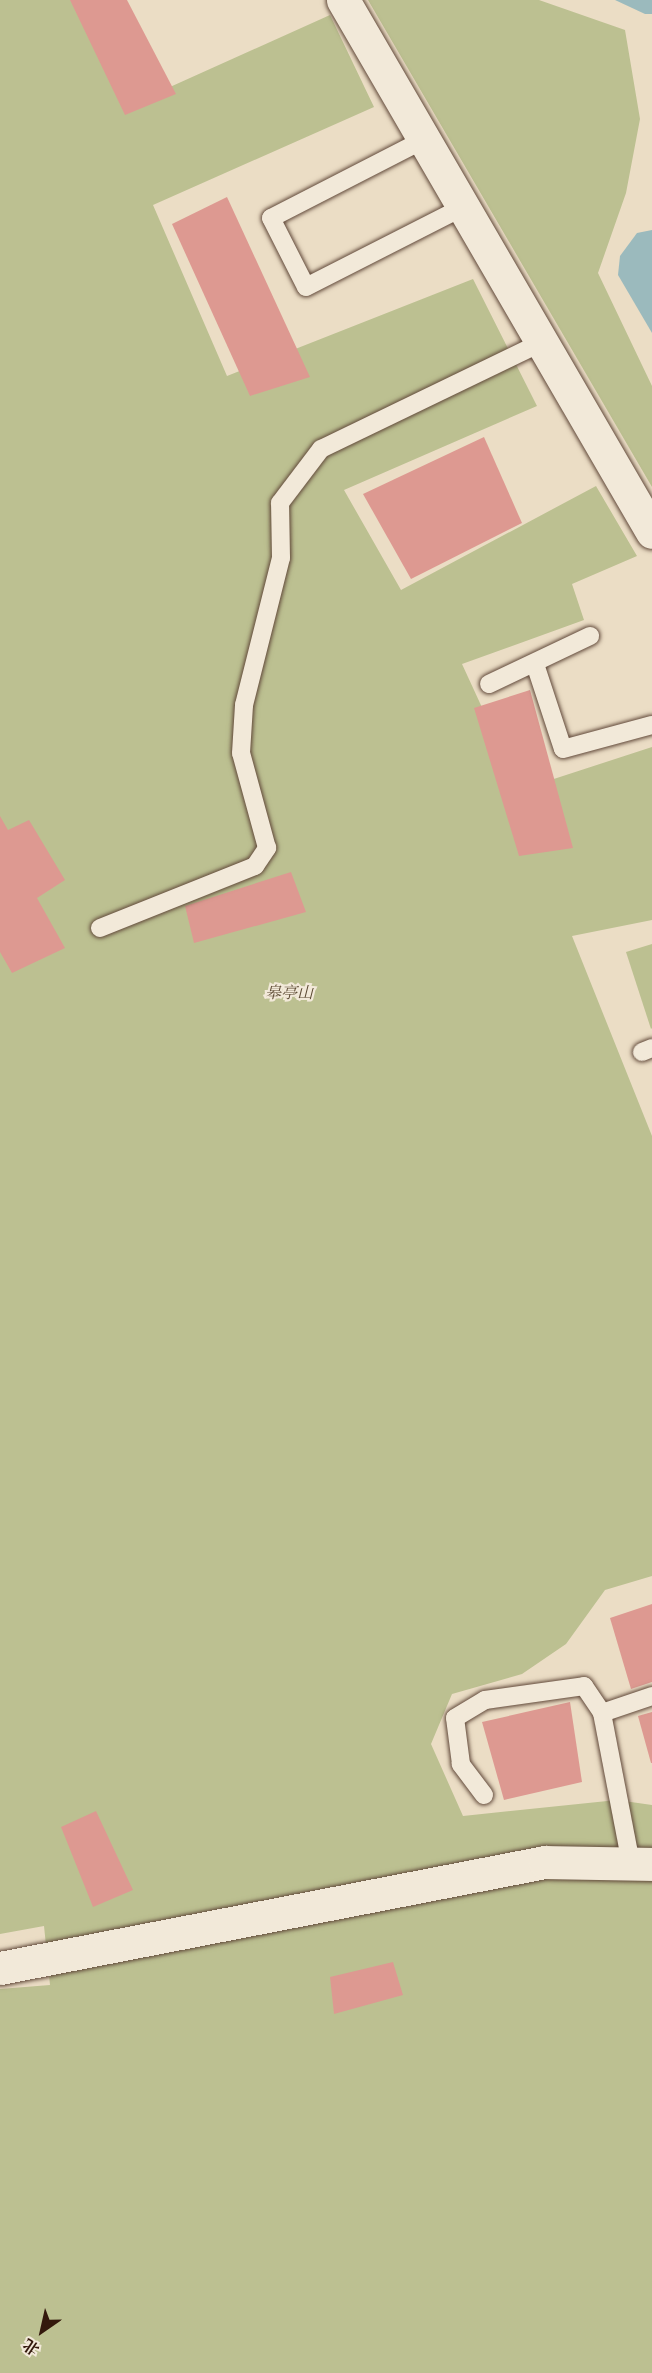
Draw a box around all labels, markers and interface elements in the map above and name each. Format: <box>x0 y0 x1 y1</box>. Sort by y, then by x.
park label: 皋亭山 <box>265 984 313 1004</box>
north arrow <box>12 2301 72 2361</box>
text: 北 <box>21 2335 43 2357</box>

